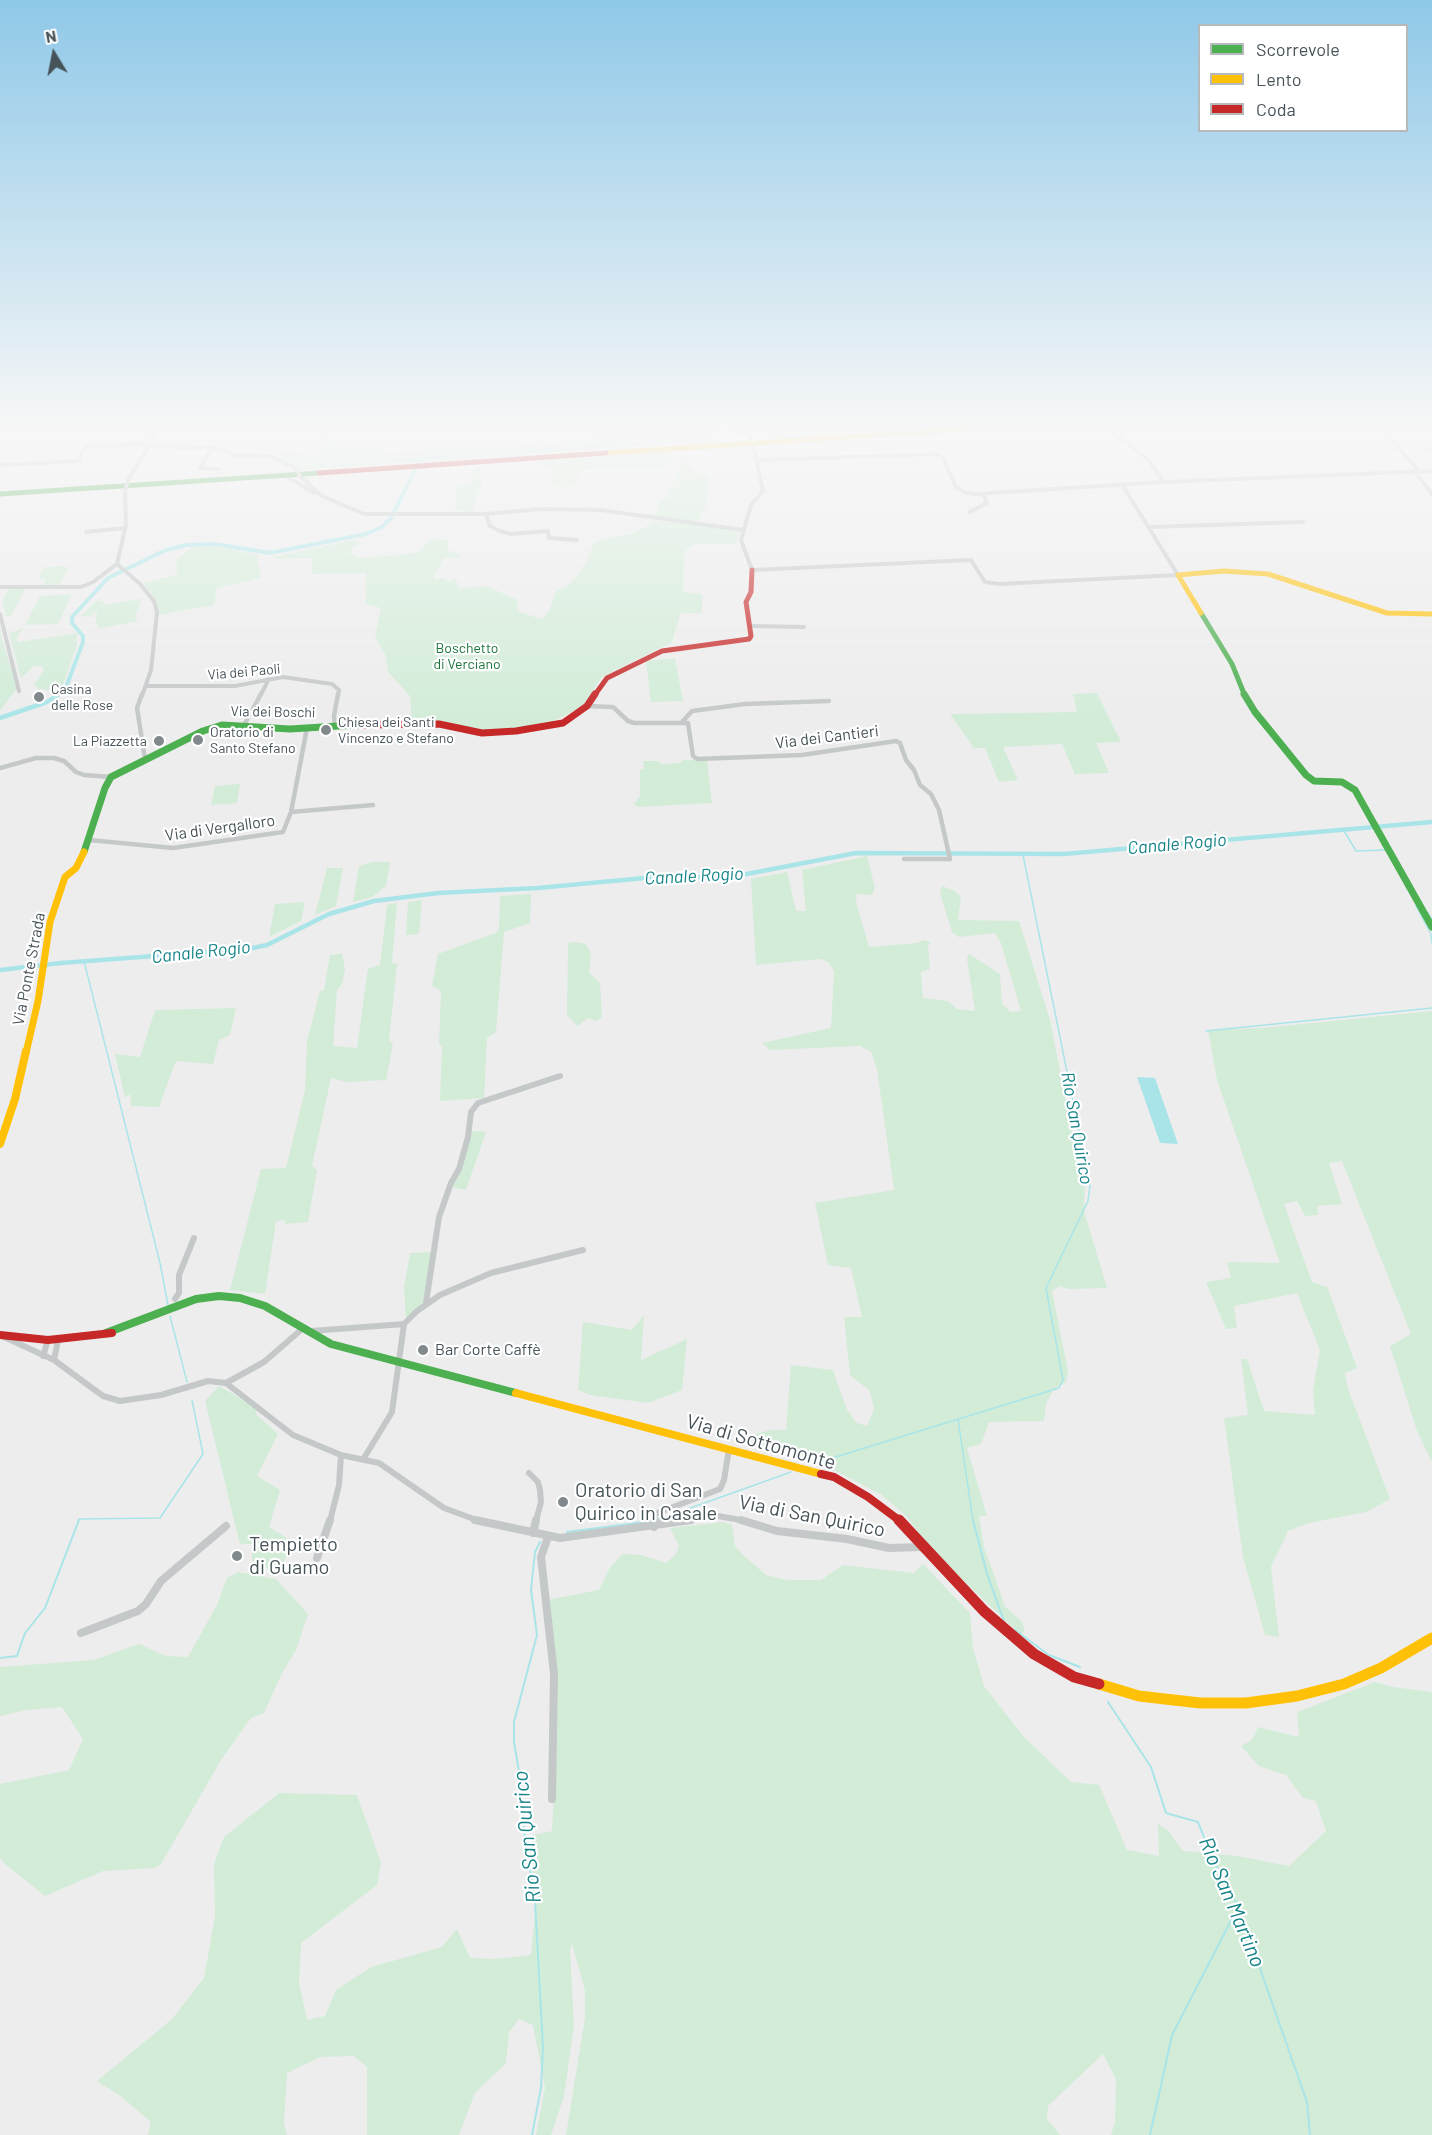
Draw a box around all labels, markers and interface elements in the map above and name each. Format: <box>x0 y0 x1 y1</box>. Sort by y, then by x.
north arrow <box>24 24 84 84</box>
legend <box>1198 24 1408 132</box>
text: N <box>44 26 58 46</box>
text: Scorrevole <box>1256 38 1340 60</box>
text: Lento <box>1256 68 1302 90</box>
text: Coda <box>1256 98 1296 120</box>
park label: Boschetto di Verciano <box>433 640 501 672</box>
street label: Via dei Paoli <box>207 660 281 684</box>
place label: Casina delle Rose <box>51 681 113 714</box>
marker: Casina delle Rose <box>32 690 46 704</box>
street label: Via dei Boschi <box>230 703 316 721</box>
place label: Chiesa dei Santi Vincenzo e Stefano <box>338 714 454 746</box>
street label: Via dei Cantieri <box>774 721 880 753</box>
marker: Chiesa dei Santi Vincenzo e Stefano <box>319 723 333 737</box>
place label: Oratorio di Santo Stefano <box>210 724 296 756</box>
place label: La Piazzetta <box>73 733 147 749</box>
marker: Oratorio di Santo Stefano <box>191 733 205 747</box>
marker: La Piazzetta <box>152 734 166 748</box>
street label: Via di Vergalloro <box>164 811 276 845</box>
water label: Canale Rogio <box>1127 829 1227 859</box>
water label: Canale Rogio <box>644 863 744 889</box>
street label: Via Ponte Strada <box>9 911 49 1027</box>
water label: Canale Rogio <box>151 936 251 968</box>
water label: Rio San Quirico <box>1056 1070 1098 1186</box>
place label: Bar Corte Caffè <box>435 1340 541 1360</box>
marker: Bar Corte Caffè <box>416 1343 430 1357</box>
street label: Via di Sottomonte <box>683 1409 839 1475</box>
place label: Oratorio di San Quirico in Casale <box>575 1478 717 1525</box>
street label: Via di San Quirico <box>737 1490 887 1542</box>
marker: Oratorio di San Quirico in Casale <box>556 1495 570 1509</box>
place label: Tempietto di Guamo <box>249 1532 338 1579</box>
marker: Tempietto di Guamo <box>230 1549 244 1563</box>
water label: Rio San Quirico <box>508 1770 546 1904</box>
water label: Rio San Martino <box>1193 1833 1271 1971</box>

